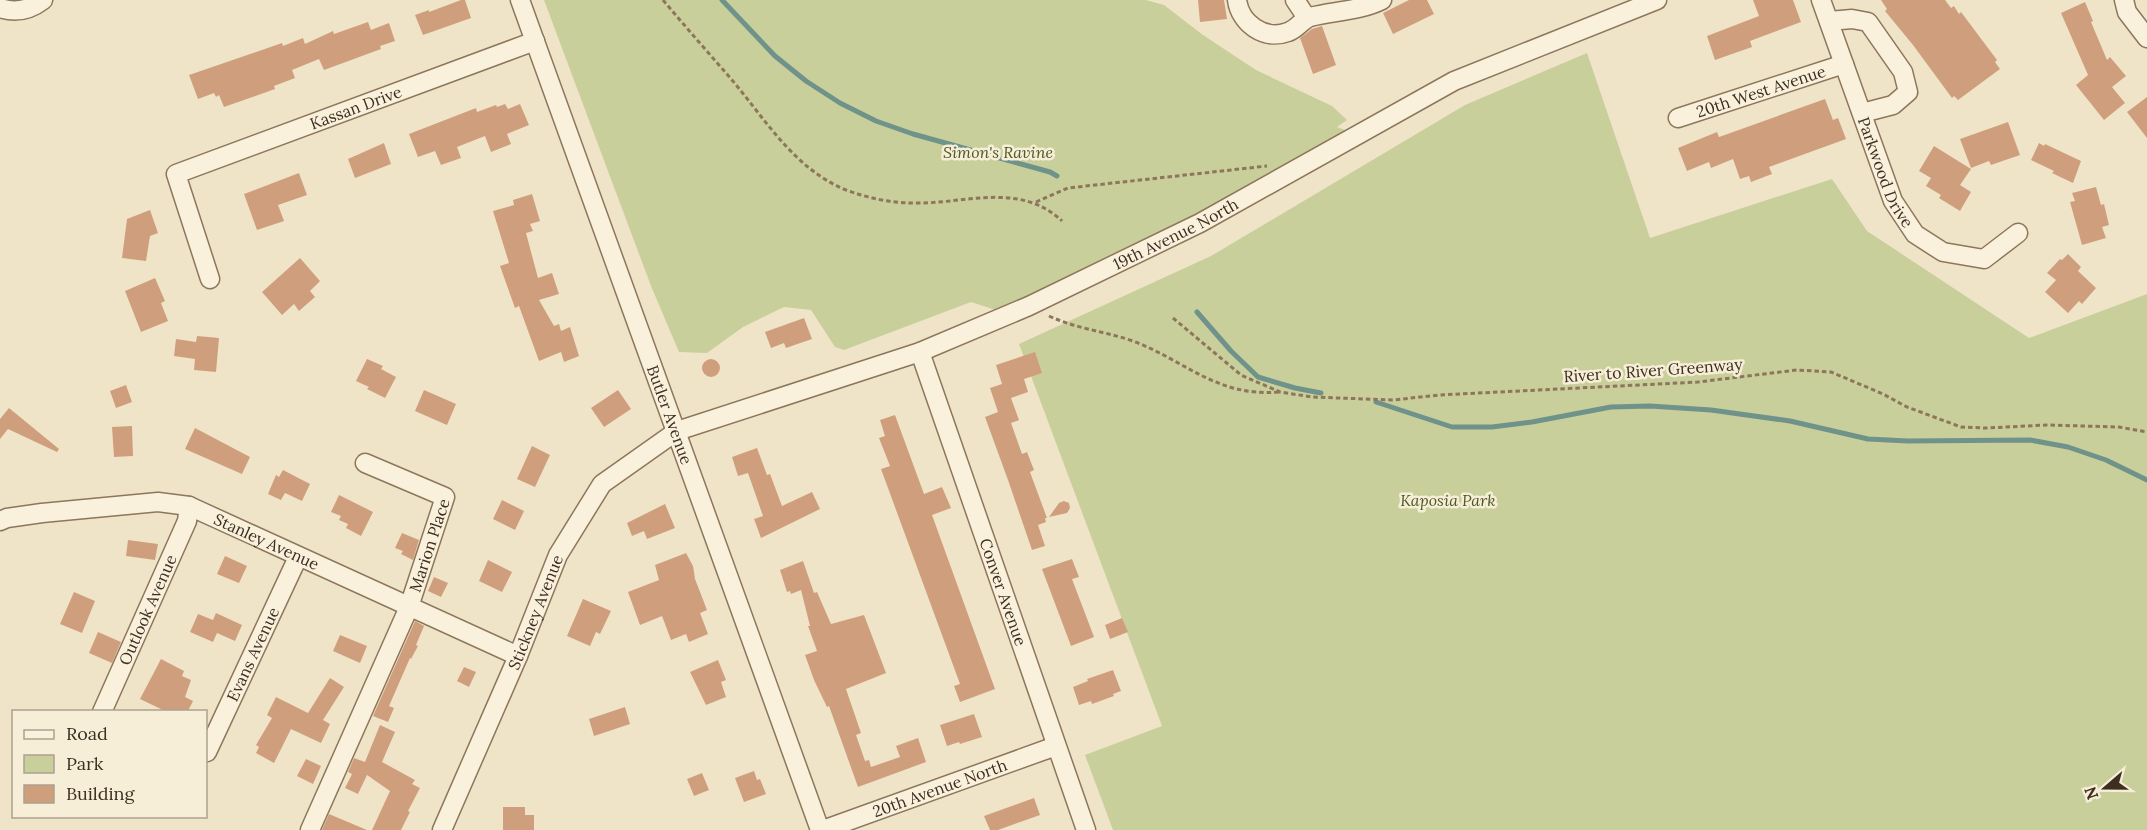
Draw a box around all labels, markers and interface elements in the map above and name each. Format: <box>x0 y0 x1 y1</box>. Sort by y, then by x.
street label: 20th West Avenue <box>1694 61 1828 121</box>
street label: Kassan Drive <box>307 81 405 134</box>
street label: Parkwood Drive <box>1854 114 1918 232</box>
park label: Simon's Ravine <box>943 142 1053 162</box>
street label: 19th Avenue North <box>1109 193 1242 274</box>
street label: River to River Greenway <box>1563 354 1744 386</box>
street label: Butler Avenue <box>643 362 697 467</box>
park label: Kaposia Park <box>1400 490 1496 510</box>
street label: Marion Place <box>405 496 454 594</box>
street label: Stanley Avenue <box>211 509 323 574</box>
street label: Conver Avenue <box>975 536 1031 649</box>
street label: Outlook Avenue <box>114 551 181 668</box>
street label: Stickney Avenue <box>503 551 567 673</box>
street label: Evans Avenue <box>222 604 283 704</box>
legend <box>12 710 207 818</box>
text: Road <box>66 722 108 745</box>
text: Park <box>66 752 104 775</box>
street label: 20th Avenue North <box>870 754 1010 821</box>
north arrow <box>2075 758 2135 818</box>
text: Building <box>66 782 136 805</box>
text: N <box>2079 784 2102 802</box>

